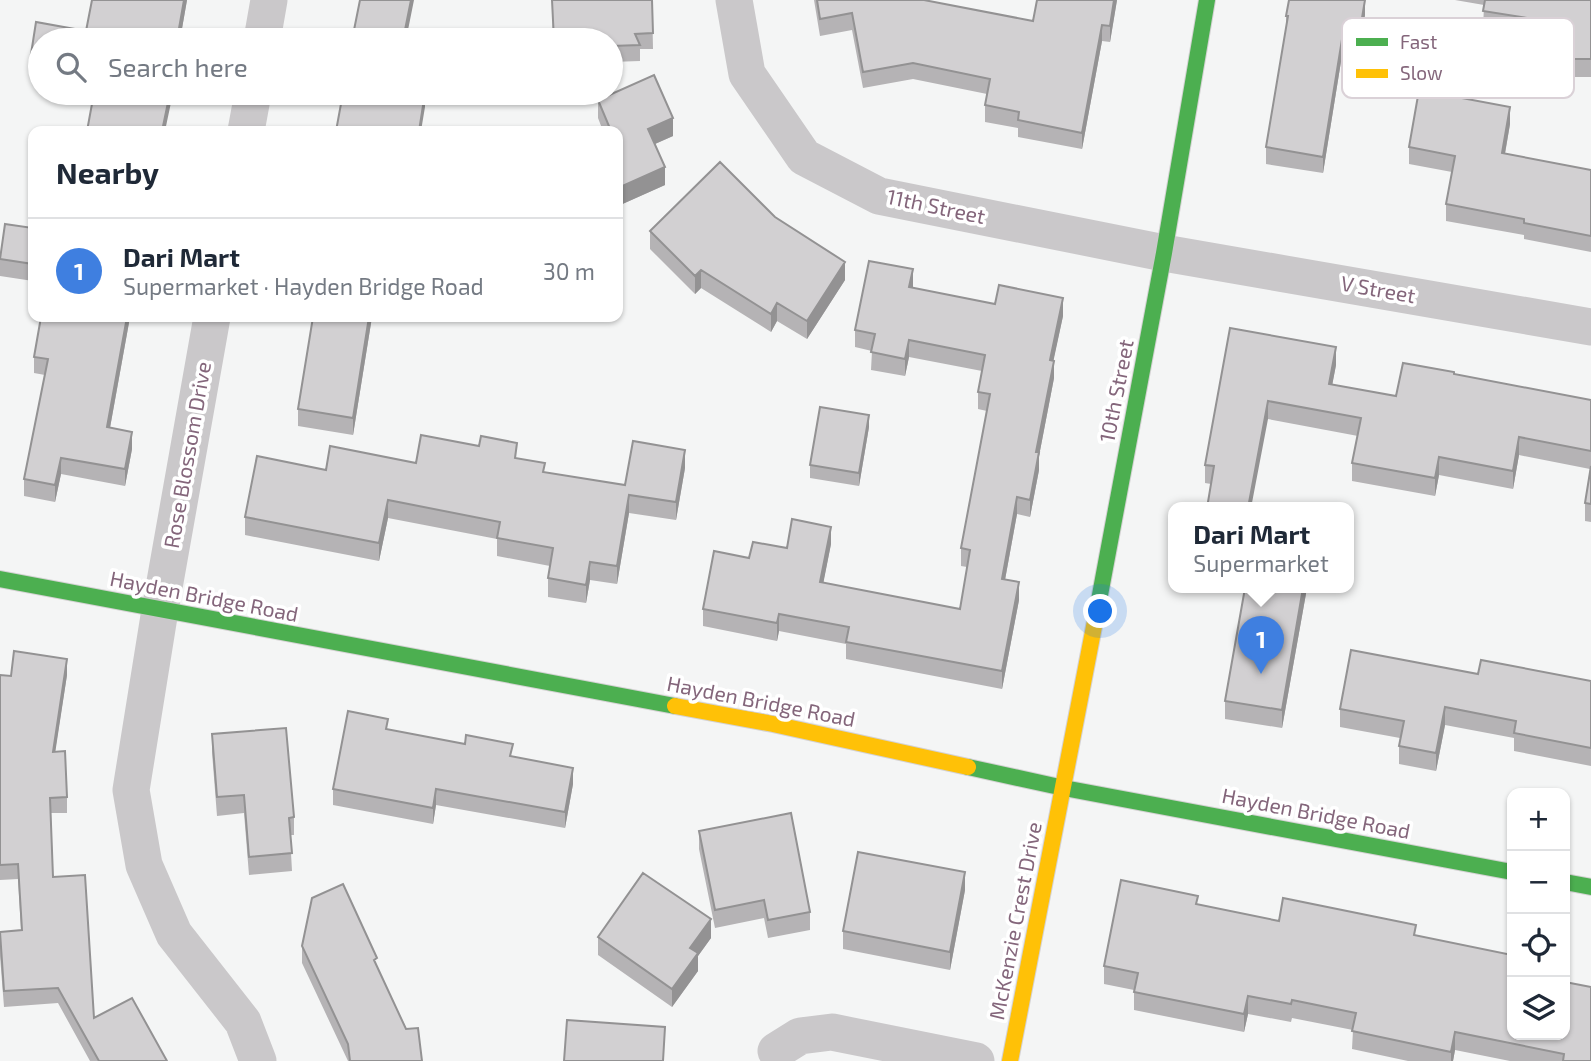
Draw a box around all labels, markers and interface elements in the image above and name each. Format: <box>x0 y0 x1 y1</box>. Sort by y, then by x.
legend <box>1342 18 1574 98</box>
search box <box>28 28 623 105</box>
text: Fast <box>1400 30 1437 53</box>
icon: search <box>52 48 90 86</box>
text: Search here <box>108 51 248 82</box>
text: Slow <box>1400 61 1443 84</box>
text: Nearby <box>56 154 159 190</box>
street label: 11th Street <box>885 183 988 228</box>
text: Dari Mart <box>123 241 240 272</box>
text: 1 <box>74 257 84 285</box>
text: 30 m <box>543 257 595 285</box>
street label: V Street <box>1339 270 1418 307</box>
text: Supermarket · Hayden Bridge Road <box>123 272 484 300</box>
street label: 10th Street <box>1093 337 1138 444</box>
street label: Rose Blossom Drive <box>158 360 215 550</box>
popup <box>1168 502 1354 593</box>
text: Dari Mart <box>1193 518 1310 549</box>
text: Supermarket <box>1193 549 1329 577</box>
street label: Hayden Bridge Road <box>108 565 301 626</box>
your location <box>1083 594 1117 628</box>
pin: 1 <box>1238 616 1284 674</box>
street label: Hayden Bridge Road <box>665 670 858 731</box>
street label: Hayden Bridge Road <box>1220 782 1413 843</box>
map controls <box>1507 788 1570 1040</box>
button: + <box>1507 788 1570 851</box>
street label: McKenzie Crest Drive <box>983 820 1046 1022</box>
button: − <box>1507 851 1570 914</box>
button: locate <box>1507 914 1570 977</box>
button: layers <box>1507 977 1570 1040</box>

